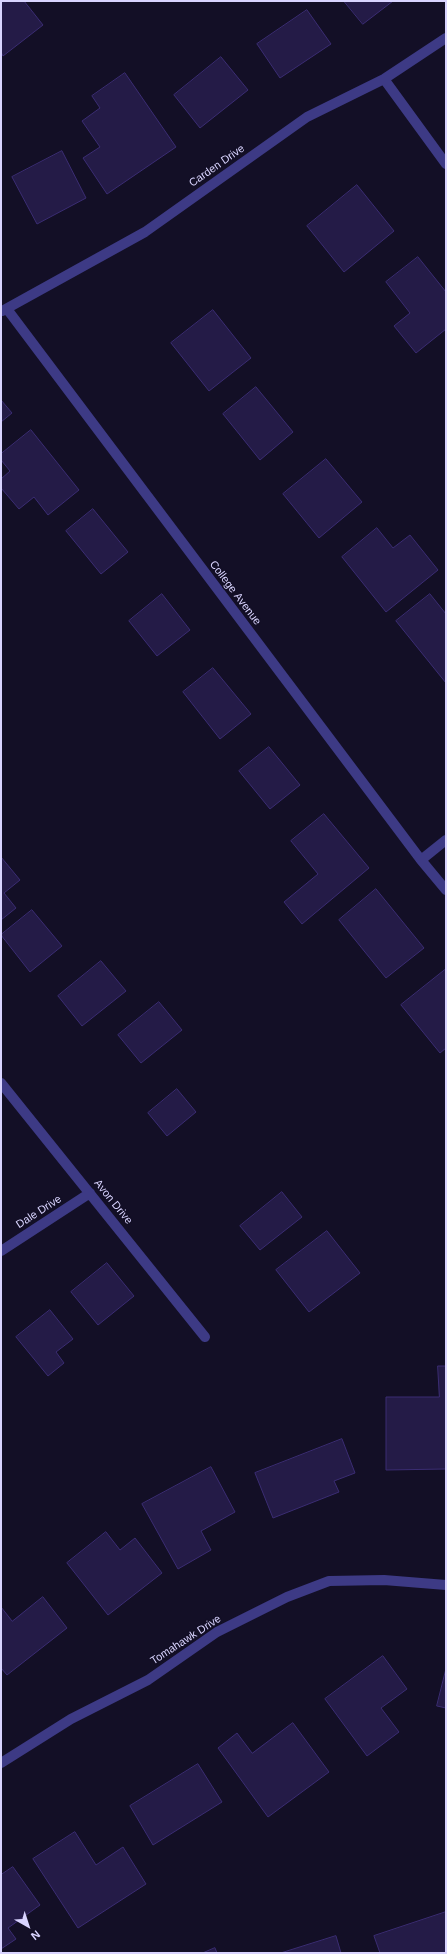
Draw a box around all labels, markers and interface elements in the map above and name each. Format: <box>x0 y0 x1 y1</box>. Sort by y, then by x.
street label: Carden Drive <box>187 142 247 190</box>
street label: College Avenue <box>206 558 264 628</box>
street label: Avon Drive <box>91 1177 135 1227</box>
street label: Dale Drive <box>14 1192 64 1232</box>
street label: Tomahawk Drive <box>148 1612 224 1668</box>
north arrow <box>8 1906 48 1946</box>
text: N <box>29 1928 42 1942</box>

